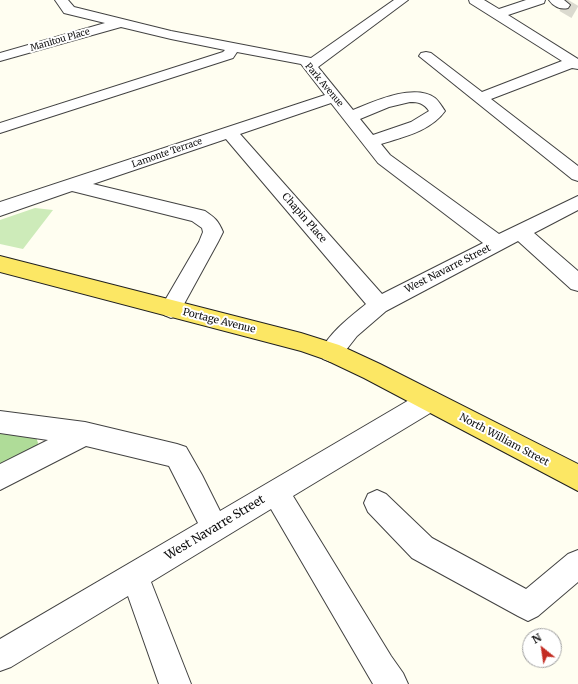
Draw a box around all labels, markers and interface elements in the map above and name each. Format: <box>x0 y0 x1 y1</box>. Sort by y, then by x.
street label: Manitou Place <box>29 26 91 54</box>
street label: Park Avenue <box>303 61 345 109</box>
street label: Lamonte Terrace <box>130 136 204 170</box>
street label: Chapin Place <box>279 191 329 245</box>
street label: West Navarre Street <box>403 242 493 296</box>
street label: Portage Avenue <box>181 306 257 336</box>
street label: North William Street <box>457 411 551 469</box>
street label: West Navarre Street <box>163 493 267 563</box>
north arrow <box>522 628 562 668</box>
text: N <box>529 630 544 647</box>

